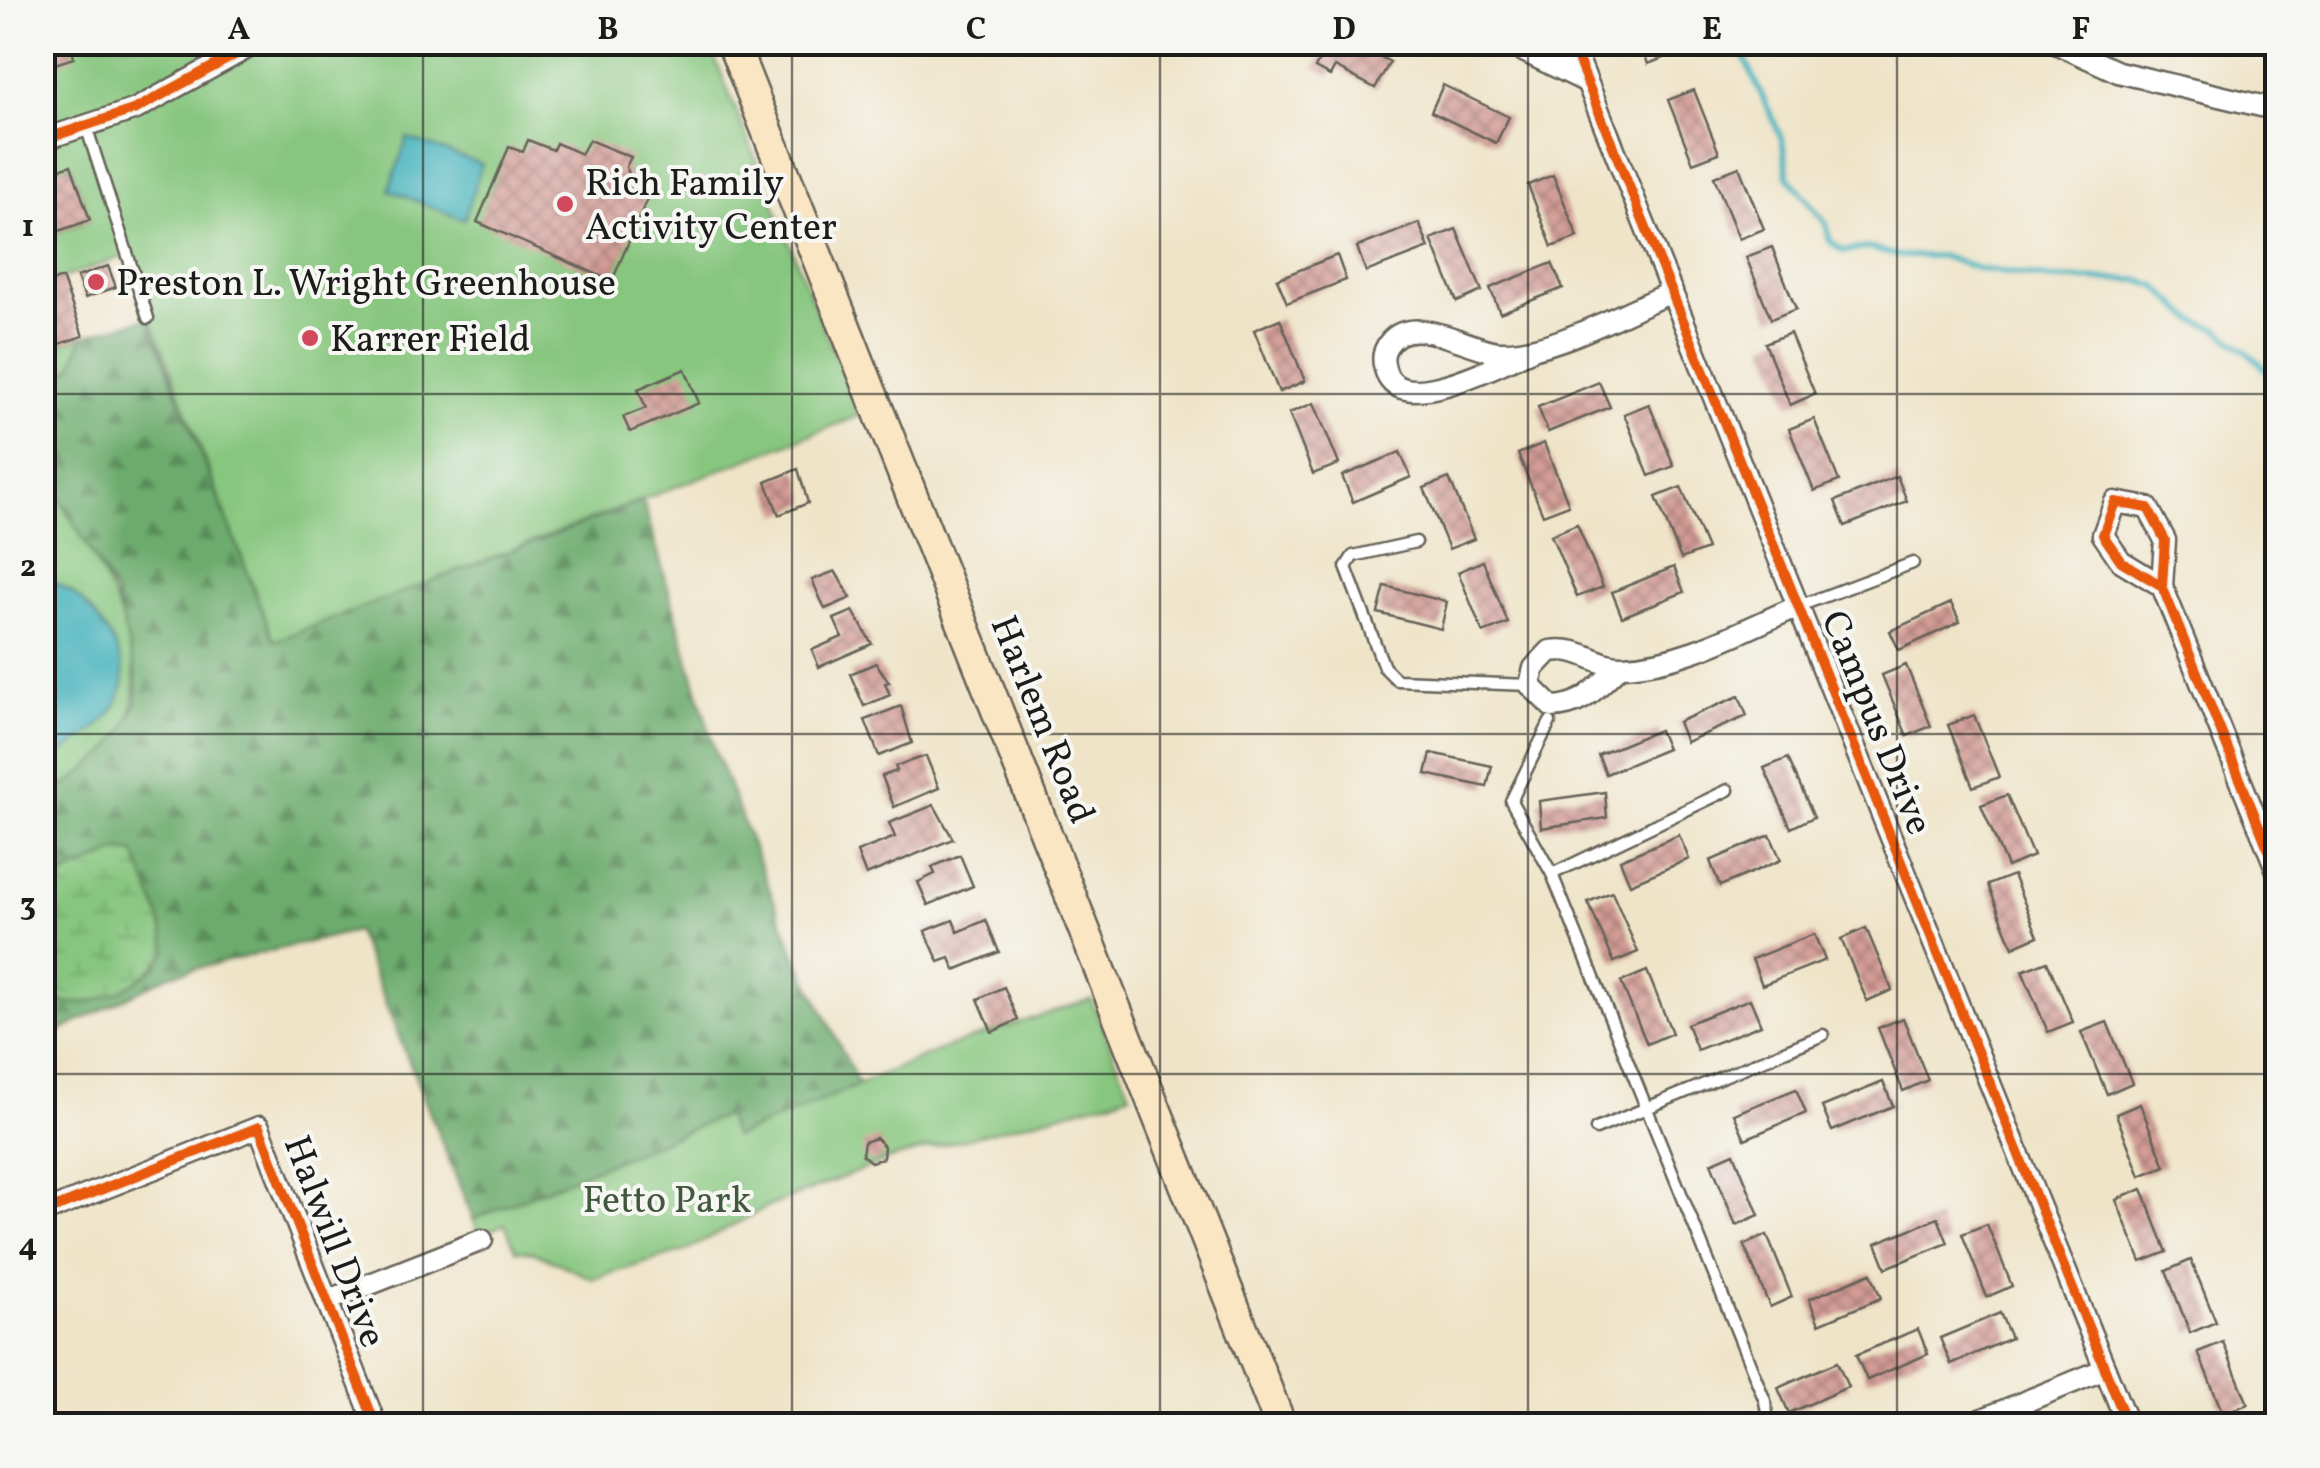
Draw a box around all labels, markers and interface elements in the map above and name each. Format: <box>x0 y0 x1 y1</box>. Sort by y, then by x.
text: A <box>228 9 251 53</box>
text: B <box>597 9 619 53</box>
text: C <box>966 9 986 53</box>
text: D <box>1332 9 1356 53</box>
text: E <box>1702 9 1722 53</box>
text: F <box>2072 9 2091 53</box>
place label: Rich Family Activity Center <box>585 159 837 256</box>
marker: Rich Family Activity Center <box>554 193 576 215</box>
text: 1 <box>22 206 34 250</box>
place label: Preston L. Wright Greenhouse <box>116 259 616 312</box>
marker: Preston L. Wright Greenhouse <box>85 271 107 293</box>
place label: Karrer Field <box>330 315 531 368</box>
marker: Karrer Field <box>299 327 321 349</box>
text: 2 <box>20 546 36 590</box>
street label: Campus Drive <box>1806 603 1944 843</box>
street label: Harlem Road <box>975 608 1107 832</box>
text: 3 <box>20 885 36 929</box>
street label: Halwill Drive <box>268 1129 397 1356</box>
park label: Fetto Park <box>583 1176 751 1229</box>
text: 4 <box>18 1225 38 1269</box>

